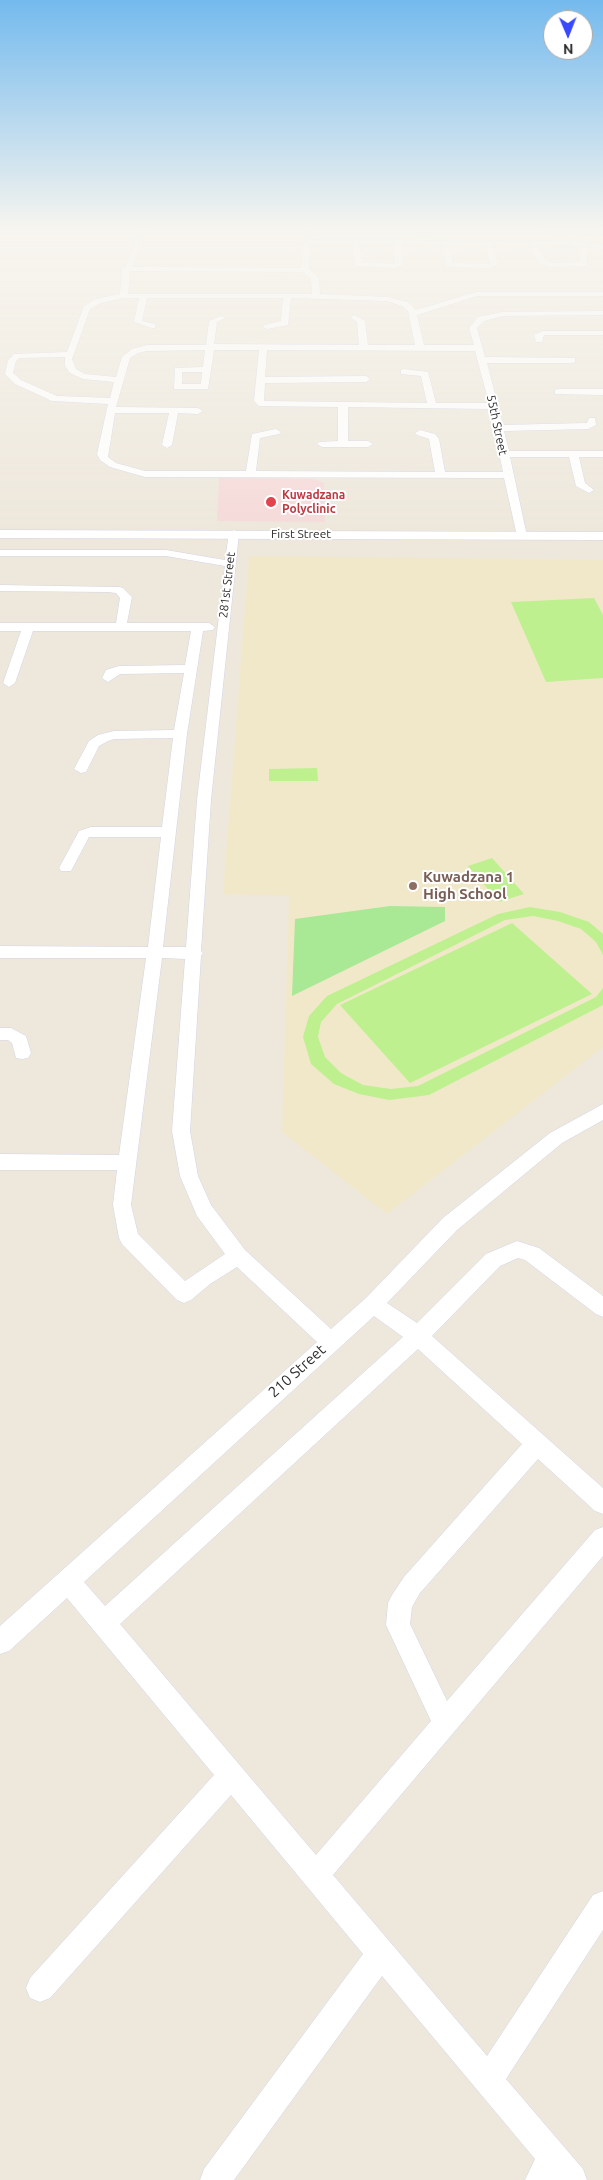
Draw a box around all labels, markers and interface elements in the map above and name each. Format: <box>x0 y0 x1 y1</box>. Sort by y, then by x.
north arrow <box>543 10 593 60</box>
text: N <box>563 41 574 57</box>
street label: 55th Street <box>484 393 510 457</box>
place label: Kuwadzana Polyclinic <box>282 488 345 516</box>
marker: Kuwadzana Polyclinic <box>264 495 278 509</box>
street label: First Street <box>271 527 331 541</box>
street label: 281st Street <box>216 551 238 619</box>
place label: Kuwadzana 1 High School <box>423 868 514 903</box>
marker: Kuwadzana 1 High School <box>407 880 419 892</box>
street label: 210 Street <box>265 1341 329 1401</box>

